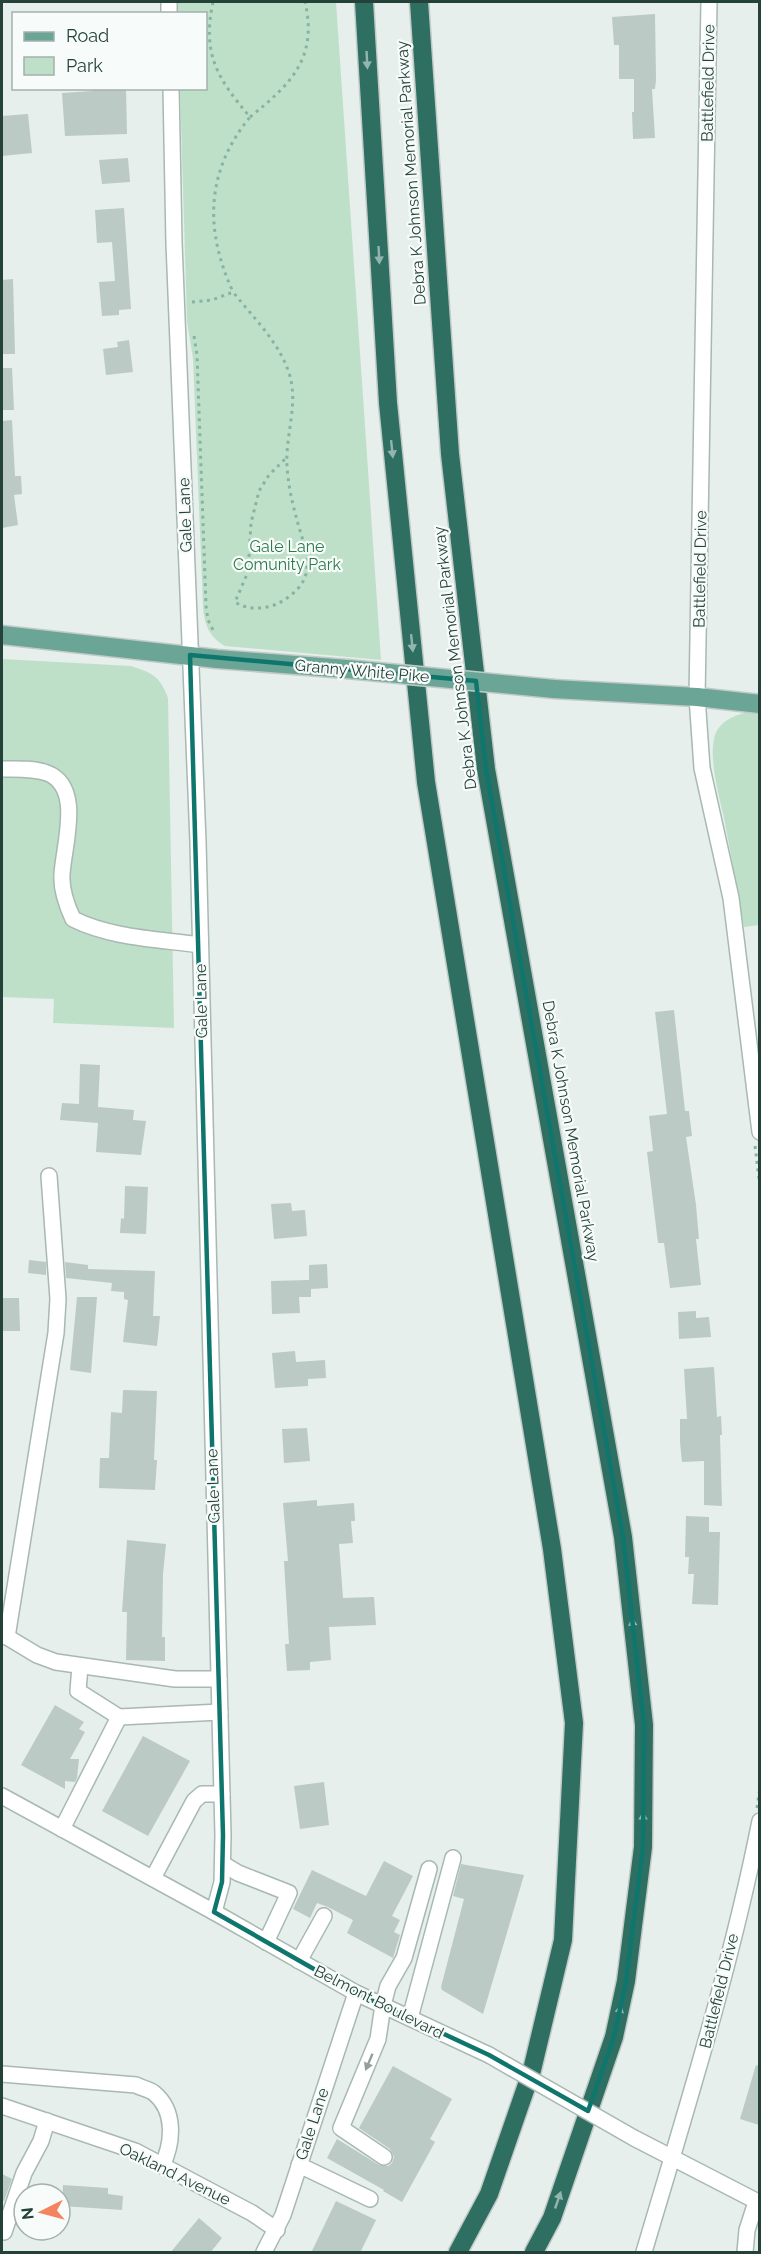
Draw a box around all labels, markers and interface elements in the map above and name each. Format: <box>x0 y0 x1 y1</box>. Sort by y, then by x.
legend <box>12 12 207 90</box>
street label: Battlefield Drive <box>697 24 719 142</box>
text: Road <box>66 25 109 46</box>
street label: Debra K Johnson Memorial Parkway <box>392 40 430 306</box>
one-way arrow <box>362 50 372 69</box>
text: Park <box>66 55 103 76</box>
one-way arrow <box>374 245 383 264</box>
one-way arrow <box>388 440 397 459</box>
street label: Gale Lane <box>174 477 196 553</box>
street label: Battlefield Drive <box>689 510 711 628</box>
street label: Debra K Johnson Memorial Parkway <box>429 525 481 791</box>
park label: Gale Lane Comunity Park <box>233 537 341 574</box>
one-way arrow <box>407 634 417 653</box>
street label: Granny White Pike <box>294 656 430 686</box>
street label: Gale Lane <box>191 963 211 1039</box>
street label: Debra K Johnson Memorial Parkway <box>539 999 603 1264</box>
street label: Gale Lane <box>202 1448 224 1524</box>
one-way arrow <box>628 1617 638 1636</box>
one-way arrow <box>638 1812 648 1831</box>
street label: Battlefield Drive <box>696 1932 742 2050</box>
street label: Belmont Boulevard <box>311 1961 447 2043</box>
one-way arrow <box>614 2005 624 2024</box>
one-way arrow <box>364 2053 374 2071</box>
street label: Gale Lane <box>291 2086 333 2162</box>
street label: Oakland Avenue <box>116 2139 234 2209</box>
north arrow <box>12 2182 72 2242</box>
one-way arrow <box>554 2191 564 2209</box>
text: N <box>17 2206 38 2221</box>

